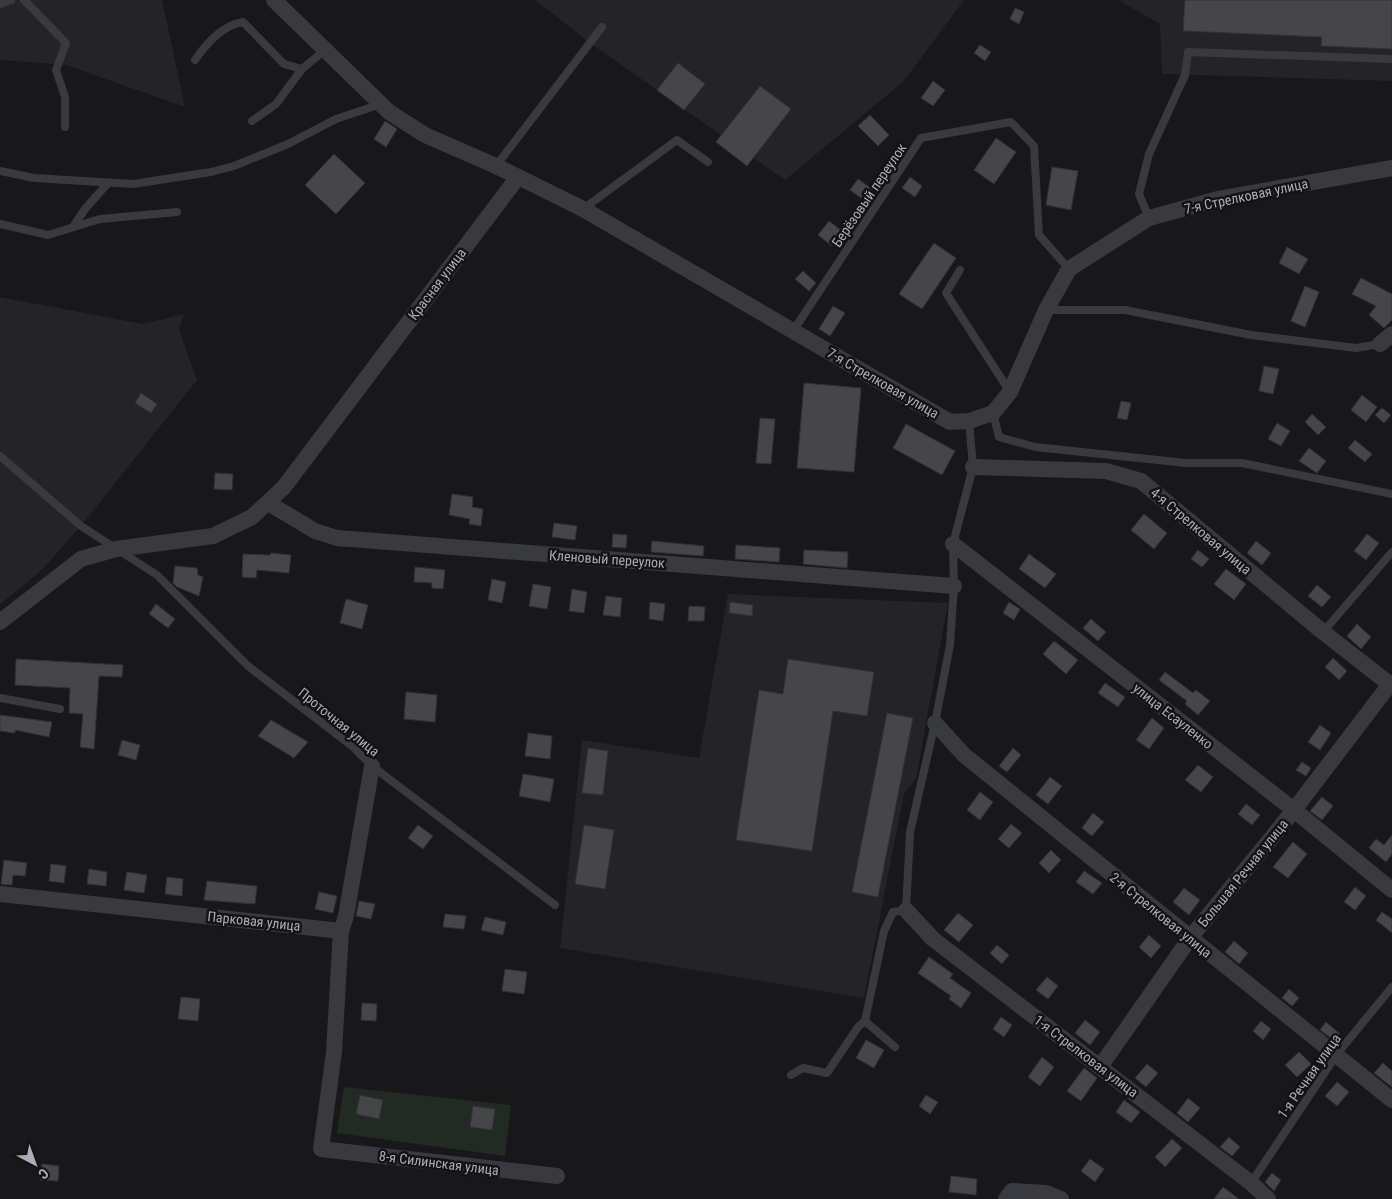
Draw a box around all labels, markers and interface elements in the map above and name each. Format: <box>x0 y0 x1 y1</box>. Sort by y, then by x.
street label: Берёзовый переулок <box>828 140 910 250</box>
street label: 7-я Стрелковая улица <box>1183 175 1309 217</box>
street label: Красная улица <box>405 245 469 323</box>
street label: 7-я Стрелковая улица <box>824 345 942 421</box>
street label: 4-я Стрелковая улица <box>1148 484 1254 578</box>
street label: Кленовый переулок <box>549 547 666 571</box>
street label: улица Есауленко <box>1130 680 1216 752</box>
street label: Проточная улица <box>295 684 383 760</box>
street label: Большая Речная улица <box>1195 816 1291 930</box>
street label: 2-я Стрелковая улица <box>1107 869 1215 961</box>
street label: Парковая улица <box>207 908 301 934</box>
street label: 1-я Стрелковая улица <box>1031 1012 1141 1100</box>
street label: 1-я Речная улица <box>1274 1031 1344 1121</box>
north arrow <box>10 1139 60 1189</box>
street label: 8-я Силинская улица <box>378 1148 500 1178</box>
text: С <box>35 1165 52 1182</box>

